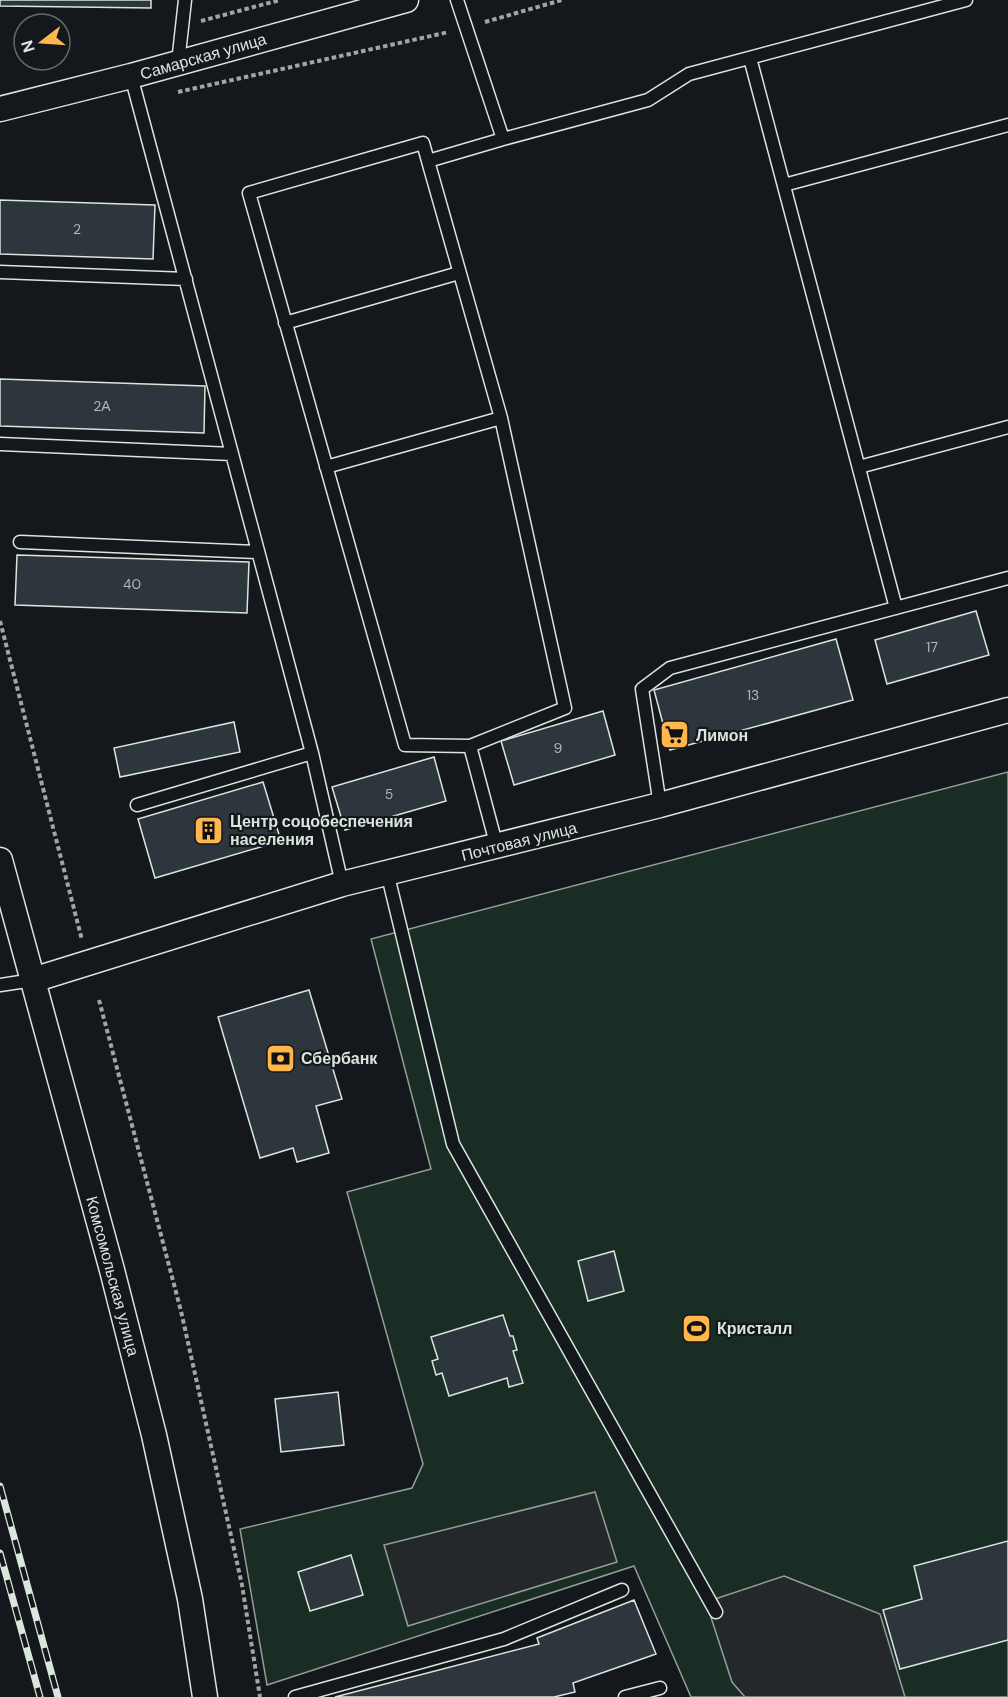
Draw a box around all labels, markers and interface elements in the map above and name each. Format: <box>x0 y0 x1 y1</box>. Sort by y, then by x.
north arrow <box>12 12 72 72</box>
street label: Самарская улица <box>137 28 269 85</box>
text: N <box>16 38 40 55</box>
house number: 2 <box>73 220 81 238</box>
house number: 2А <box>93 397 111 415</box>
house number: 40 <box>123 575 141 593</box>
house number: 17 <box>926 638 938 656</box>
house number: 13 <box>747 686 759 704</box>
supermarket icon: Лимон <box>659 719 691 751</box>
place label: Лимон <box>696 725 748 746</box>
house number: 9 <box>554 739 563 757</box>
house number: 5 <box>385 785 393 803</box>
place label: Центр соцобеспечения населения <box>230 811 413 850</box>
building icon: Центр соцобеспечения населения <box>193 814 225 846</box>
street label: Почтовая улица <box>459 817 579 866</box>
bank icon: Сбербанк <box>264 1042 296 1074</box>
place label: Сбербанк <box>301 1048 378 1069</box>
street label: Комсомольская улица <box>81 1194 144 1358</box>
sports icon: Кристалл <box>680 1312 712 1344</box>
place label: Кристалл <box>717 1318 792 1339</box>

